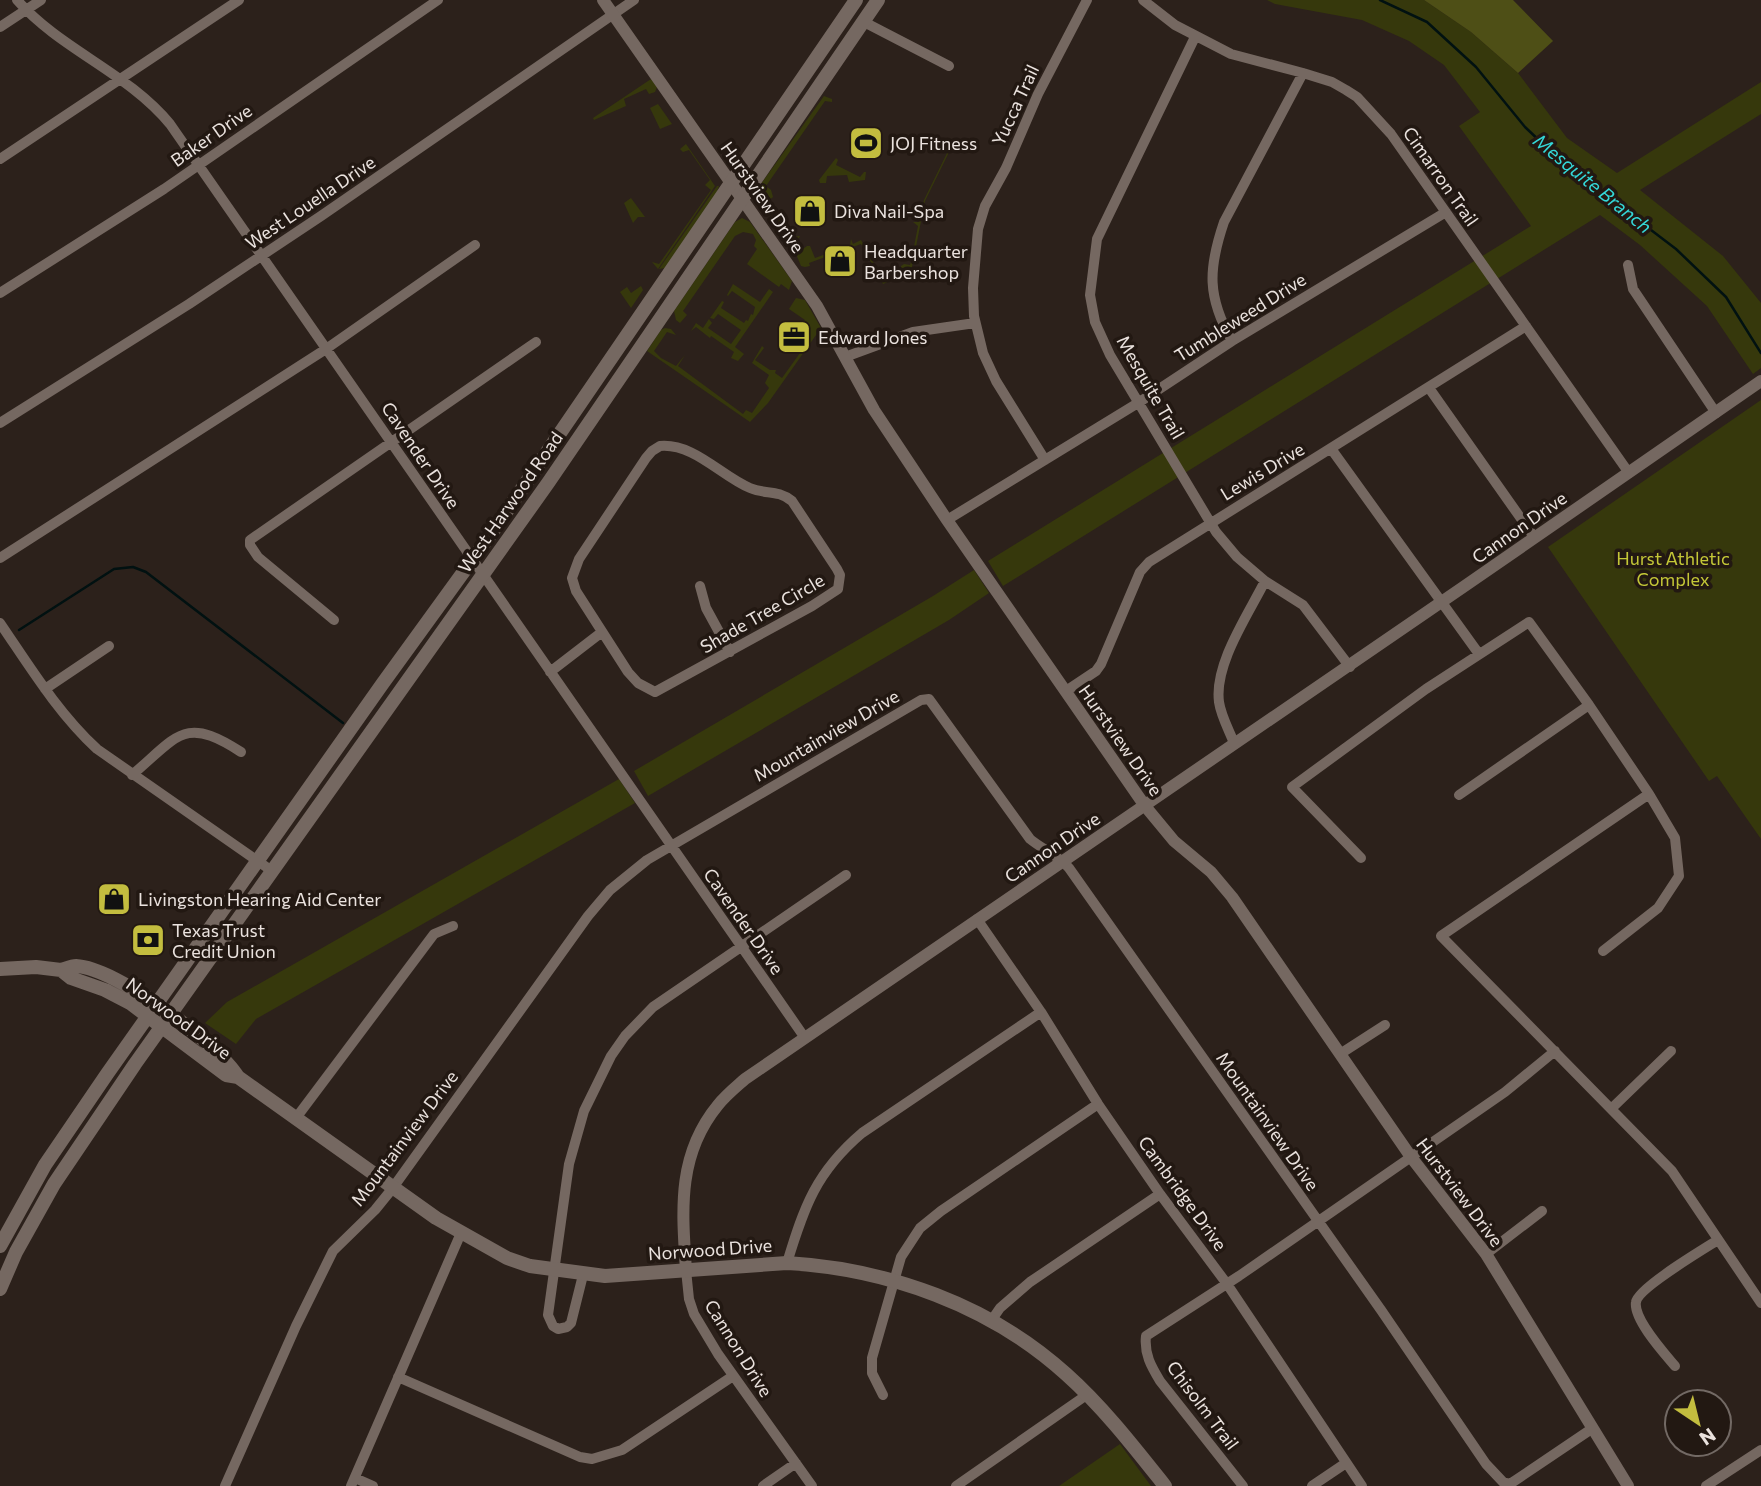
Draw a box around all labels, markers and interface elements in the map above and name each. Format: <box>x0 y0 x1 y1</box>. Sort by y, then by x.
street label: Yucca Trail <box>987 61 1043 149</box>
street label: Baker Drive <box>166 99 256 171</box>
street label: Cimarron Trail <box>1399 122 1483 230</box>
sports icon: JOJ Fitness <box>847 124 885 162</box>
water label: Mesquite Branch <box>1529 128 1657 238</box>
place label: JOJ Fitness <box>890 132 977 154</box>
street label: Hurstview Drive <box>717 137 809 257</box>
street label: West Louella Drive <box>241 150 379 254</box>
shop icon: Diva Nail-Spa <box>791 192 829 230</box>
place label: Diva Nail-Spa <box>834 200 944 222</box>
place label: Headquarter Barbershop <box>864 240 968 283</box>
shop icon: Headquarter Barbershop <box>821 242 859 280</box>
street label: Tumbleweed Drive <box>1170 268 1310 366</box>
office icon: Edward Jones <box>775 318 813 356</box>
place label: Edward Jones <box>818 326 927 348</box>
street label: Mesquite Trail <box>1112 331 1190 443</box>
street label: Cavender Drive <box>377 397 465 513</box>
street label: West Harwood Road <box>453 427 567 577</box>
street label: Lewis Drive <box>1216 437 1308 505</box>
street label: Cannon Drive <box>1467 486 1571 568</box>
park label: Hurst Athletic Complex <box>1616 547 1730 590</box>
street label: Shade Tree Circle <box>696 569 828 657</box>
street label: Hurstview Drive <box>1075 680 1167 800</box>
street label: Mountainview Drive <box>749 684 903 786</box>
street label: Cannon Drive <box>1000 807 1104 887</box>
street label: Cavender Drive <box>699 864 789 978</box>
shop icon: Livingston Hearing Aid Center <box>95 880 133 918</box>
place label: Livingston Hearing Aid Center <box>138 888 381 910</box>
place label: Texas Trust Credit Union <box>172 919 276 962</box>
bank icon: Texas Trust Credit Union <box>129 921 167 959</box>
street label: Norwood Drive <box>122 973 236 1063</box>
street label: Mountainview Drive <box>1212 1047 1324 1195</box>
street label: Mountainview Drive <box>346 1066 462 1210</box>
street label: Cambridge Drive <box>1134 1131 1232 1255</box>
street label: Hurstview Drive <box>1412 1133 1508 1251</box>
street label: Norwood Drive <box>647 1234 773 1264</box>
street label: Cannon Drive <box>700 1295 778 1401</box>
street label: Chisolm Trail <box>1162 1356 1244 1454</box>
north arrow <box>1663 1388 1733 1458</box>
text: N <box>1696 1424 1720 1451</box>

